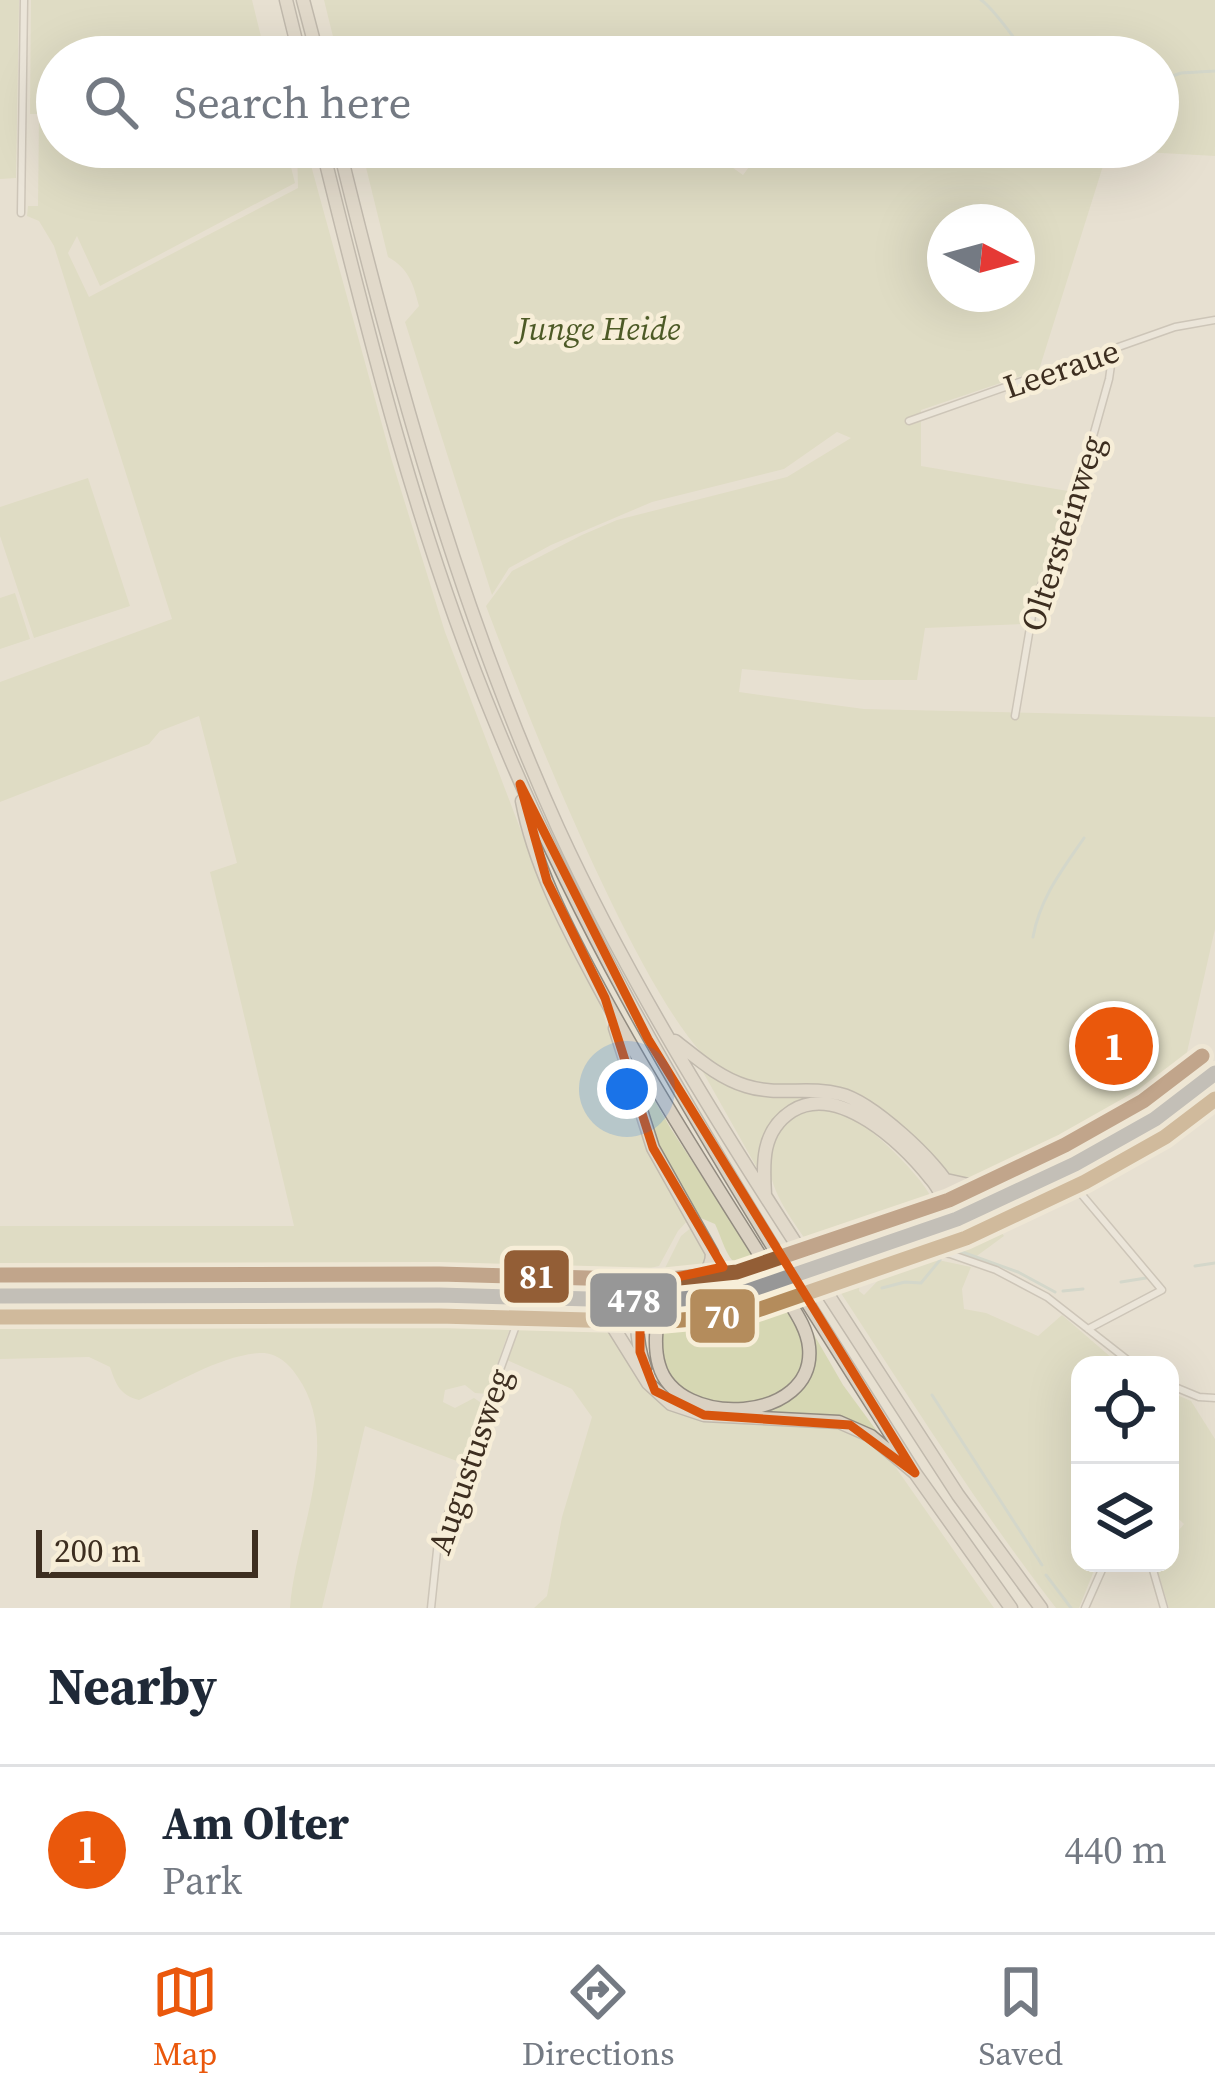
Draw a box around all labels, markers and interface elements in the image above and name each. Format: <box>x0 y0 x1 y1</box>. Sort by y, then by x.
search box <box>36 36 1179 168</box>
icon: search <box>78 69 144 135</box>
text: Search here <box>174 71 411 133</box>
north arrow <box>927 204 1035 312</box>
park label: Junge Heide <box>514 306 681 351</box>
street label: Leeraue <box>997 328 1125 409</box>
street label: Oltersteinweg <box>1010 429 1115 637</box>
pin: 1 <box>1075 1001 1153 1091</box>
your location <box>597 1059 657 1119</box>
line badge: 81 <box>502 1248 571 1305</box>
text: 81 <box>519 1254 555 1299</box>
line badge: 478 <box>588 1271 679 1329</box>
text: 478 <box>607 1278 661 1323</box>
line badge: 70 <box>688 1287 757 1345</box>
text: 70 <box>704 1294 740 1339</box>
map controls <box>1071 1356 1179 1572</box>
button: locate <box>1071 1356 1179 1464</box>
street label: Augustusweg <box>417 1362 522 1560</box>
button: layers <box>1071 1464 1179 1572</box>
scale bar <box>36 1524 258 1577</box>
text: 200 m <box>54 1528 141 1573</box>
text: Nearby <box>48 1651 217 1721</box>
text: Am Olter <box>162 1792 349 1854</box>
text: 1 <box>76 1823 98 1876</box>
text: 440 m <box>1064 1823 1167 1876</box>
text: Park <box>162 1854 242 1907</box>
tab: Map <box>152 1959 218 2076</box>
tab: Directions <box>522 1959 675 2076</box>
tab: Saved <box>978 1959 1063 2076</box>

